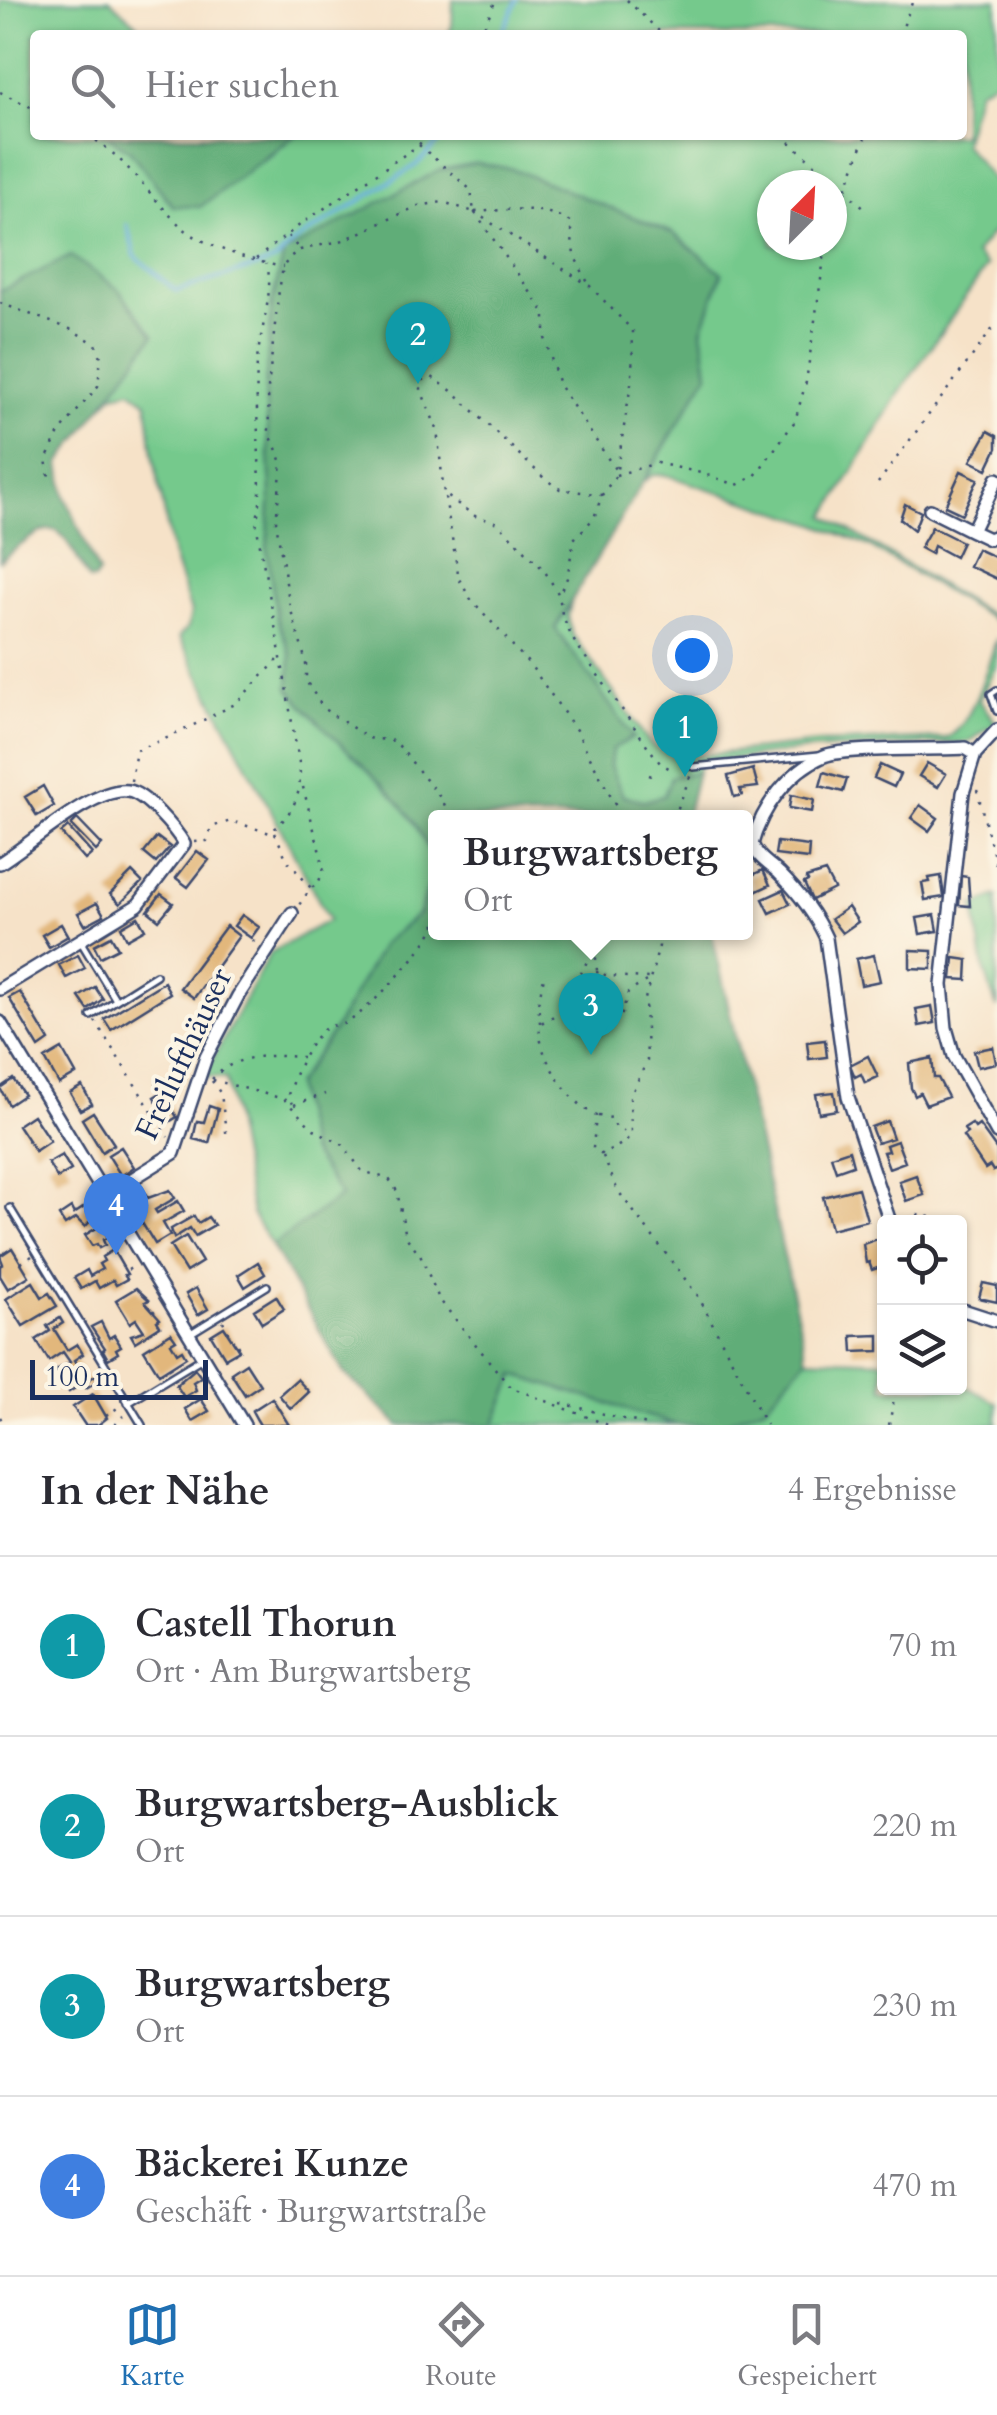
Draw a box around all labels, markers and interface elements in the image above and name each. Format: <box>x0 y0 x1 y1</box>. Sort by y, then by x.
search box <box>30 30 967 140</box>
icon: search <box>65 58 120 113</box>
text: Hier suchen <box>145 59 339 111</box>
north arrow <box>757 170 847 260</box>
pin: 2 <box>386 302 450 384</box>
your location <box>667 630 718 681</box>
pin: 1 <box>652 694 718 777</box>
popup <box>428 810 753 940</box>
text: Burgwartsberg <box>463 827 718 879</box>
text: Ort <box>463 879 512 923</box>
street label: Freilufthäuser <box>125 961 243 1147</box>
pin: 3 <box>558 972 624 1055</box>
pin: 4 <box>84 1172 148 1255</box>
map controls <box>877 1215 967 1395</box>
button: locate <box>877 1215 967 1305</box>
button: layers <box>877 1305 967 1395</box>
scale bar <box>30 1355 208 1400</box>
text: 100 m <box>45 1358 119 1396</box>
text: In der Nähe <box>40 1462 270 1519</box>
text: 4 Ergebnisse <box>788 1468 957 1512</box>
text: Castell Thorun <box>135 1598 397 1650</box>
text: 1 <box>64 1624 81 1668</box>
text: 70 m <box>889 1624 957 1668</box>
text: Ort · Am Burgwartsberg <box>135 1650 470 1694</box>
text: Burgwartsberg-Ausblick <box>135 1778 559 1830</box>
text: 2 <box>64 1804 81 1848</box>
text: 220 m <box>872 1804 957 1848</box>
text: Ort <box>135 1830 184 1874</box>
text: Burgwartsberg <box>135 1958 390 2010</box>
text: 3 <box>64 1984 81 2028</box>
text: 230 m <box>872 1984 957 2028</box>
text: Ort <box>135 2010 184 2054</box>
text: Bäckerei Kunze <box>135 2138 409 2190</box>
text: 4 <box>64 2164 81 2208</box>
text: 470 m <box>872 2164 957 2208</box>
text: Geschäft · Burgwartstraße <box>135 2190 487 2234</box>
tab: Karte <box>120 2297 185 2395</box>
tab: Route <box>425 2297 497 2395</box>
tab: Gespeichert <box>737 2297 877 2395</box>

